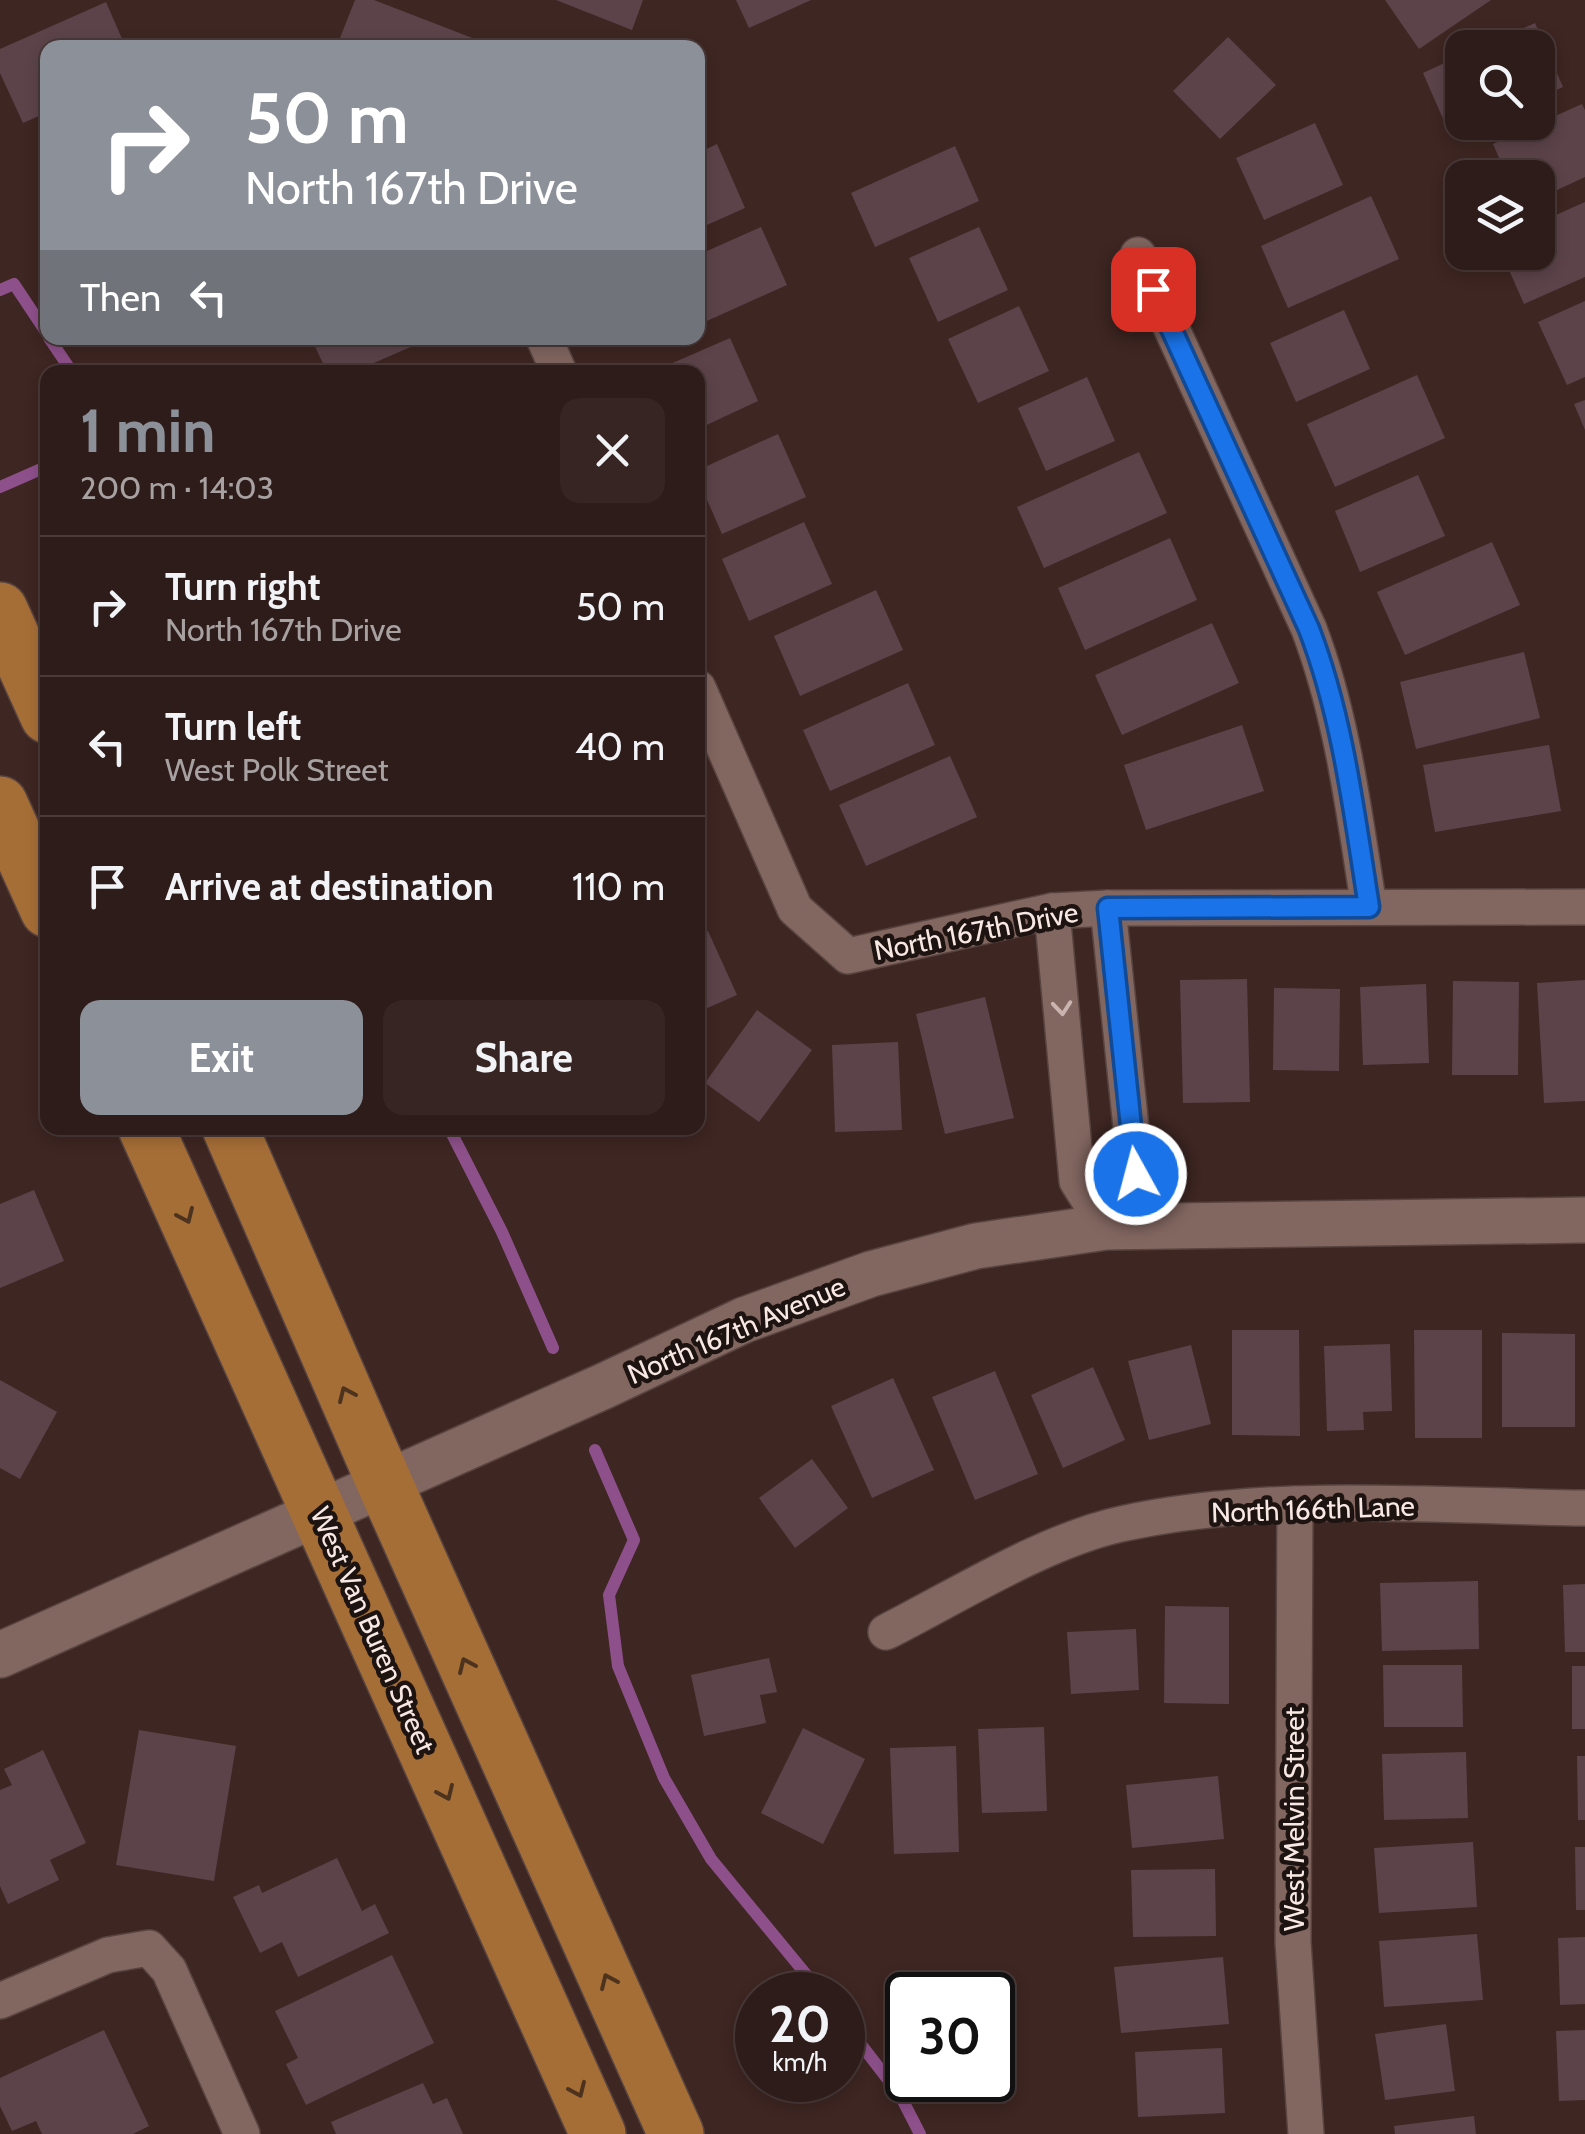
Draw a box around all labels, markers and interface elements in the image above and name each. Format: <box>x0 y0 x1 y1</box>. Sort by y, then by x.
map controls <box>1445 30 1555 270</box>
button: search <box>1445 30 1555 140</box>
text: 50 m <box>245 75 409 161</box>
icon: right <box>80 80 210 210</box>
button: layers <box>1445 160 1555 270</box>
text: North 167th Drive <box>245 161 578 215</box>
pin <box>1111 247 1196 332</box>
icon: arrive <box>1126 262 1181 317</box>
icon: left <box>181 270 236 325</box>
text: Then <box>80 274 161 321</box>
text: 1 min <box>80 394 215 467</box>
button: close <box>560 398 665 503</box>
text: 200 m · 14:03 <box>80 468 274 507</box>
text: Turn right <box>165 563 321 610</box>
icon: right <box>80 579 135 634</box>
text: 50 m <box>576 583 665 630</box>
text: North 167th Drive <box>165 610 402 649</box>
text: Turn left <box>165 703 301 750</box>
icon: left <box>80 719 135 774</box>
text: 40 m <box>575 723 665 770</box>
text: West Polk Street <box>165 750 388 789</box>
icon: arrive <box>80 859 135 914</box>
text: Arrive at destination <box>165 863 494 910</box>
text: 110 m <box>572 863 665 910</box>
street label: North 167th Drive <box>871 895 1081 967</box>
button: Exit <box>80 1000 363 1115</box>
button: Share <box>383 1000 665 1115</box>
one-way arrow <box>1050 1001 1072 1017</box>
position arrow <box>1084 1122 1188 1226</box>
one-way arrow <box>174 1206 194 1224</box>
street label: North 167th Avenue <box>622 1269 850 1391</box>
one-way arrow <box>338 1386 358 1404</box>
street label: North 166th Lane <box>1211 1488 1415 1530</box>
street label: West Van Buren Street <box>303 1501 443 1759</box>
one-way arrow <box>458 1657 478 1675</box>
street label: West Melvin Street <box>1277 1707 1311 1931</box>
one-way arrow <box>434 1783 454 1801</box>
speed limit sign: 30 <box>885 1972 1015 2102</box>
one-way arrow <box>600 1973 620 1991</box>
text: 20 <box>769 1994 831 2055</box>
text: km/h <box>773 2047 827 2077</box>
one-way arrow <box>566 2080 586 2098</box>

